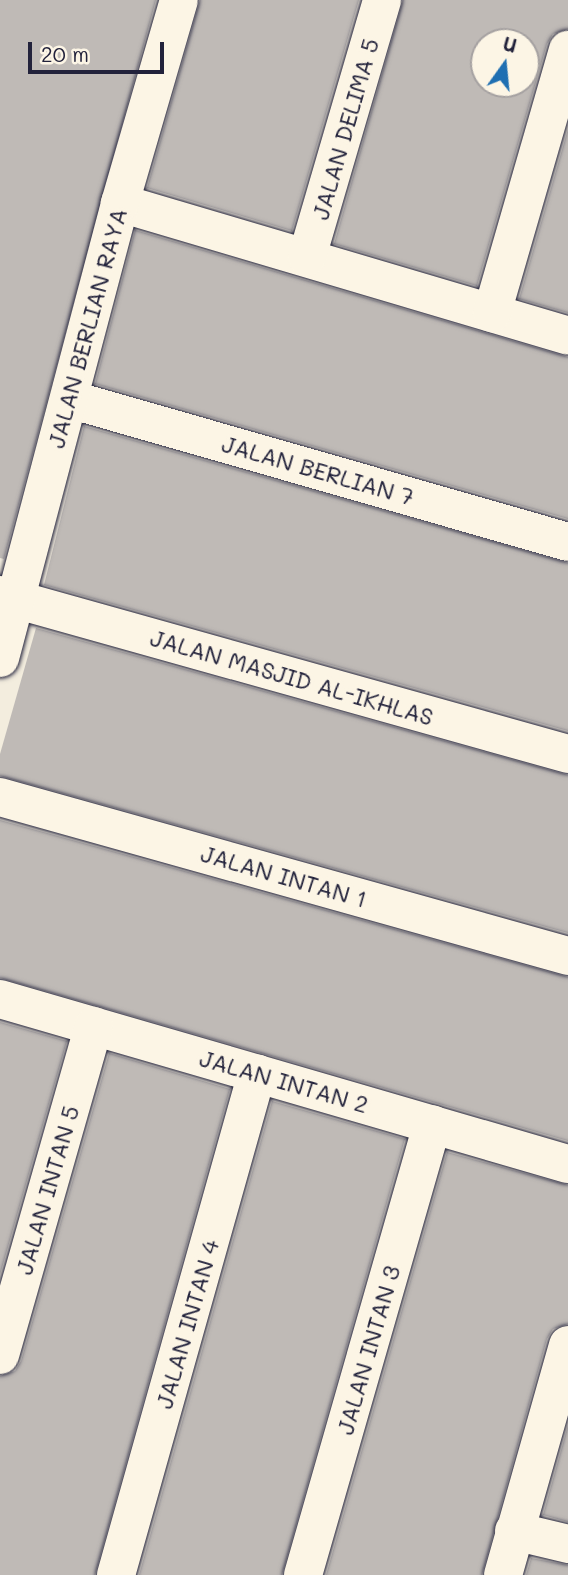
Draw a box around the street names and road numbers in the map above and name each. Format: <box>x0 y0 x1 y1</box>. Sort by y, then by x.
street label: JALAN DELIMA 5 <box>306 35 384 223</box>
street label: JALAN BERLIAN RAYA <box>42 205 132 451</box>
street label: JALAN BERLIAN 7 <box>219 429 417 511</box>
street label: JALAN MASJID AL-IKHLAS <box>147 623 437 731</box>
street label: JALAN INTAN 1 <box>198 839 370 913</box>
street label: JALAN INTAN 2 <box>197 1044 371 1118</box>
street label: JALAN INTAN 5 <box>10 1102 84 1278</box>
street label: JALAN INTAN 4 <box>150 1236 224 1412</box>
street label: JALAN INTAN 3 <box>331 1262 405 1438</box>

